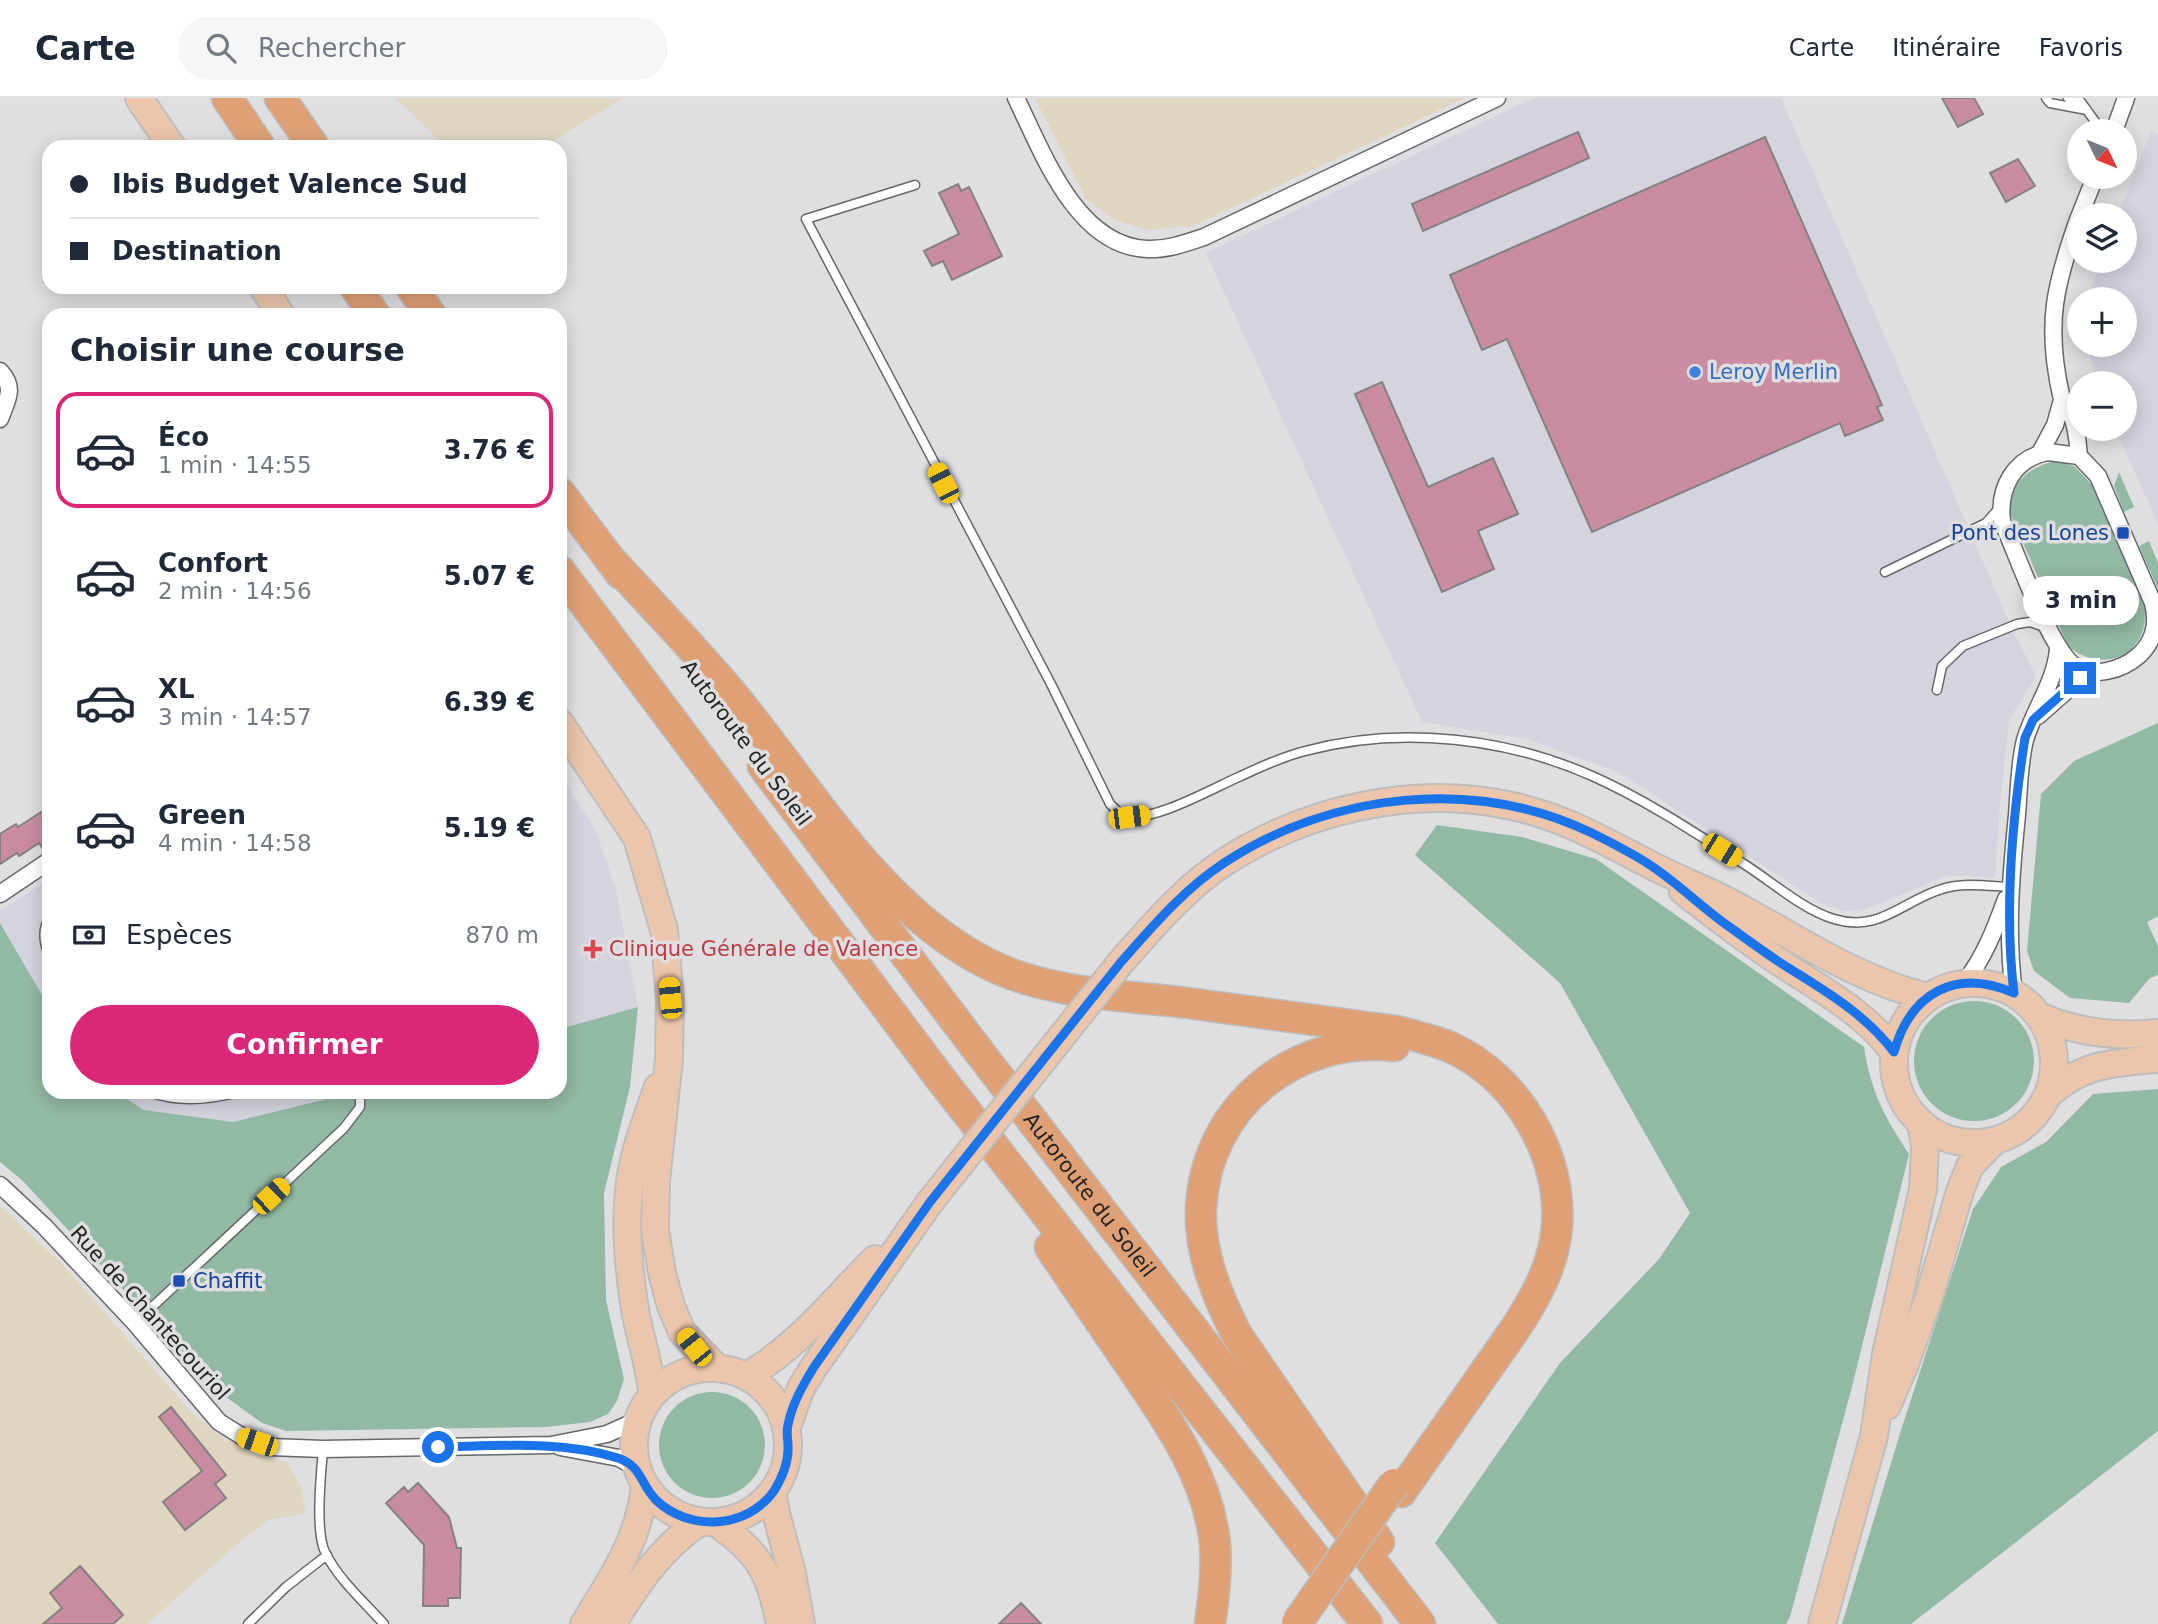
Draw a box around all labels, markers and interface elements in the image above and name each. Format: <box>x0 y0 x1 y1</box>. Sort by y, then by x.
search box <box>178 17 668 80</box>
text: Carte <box>35 29 136 68</box>
icon: search <box>202 29 240 67</box>
text: Rechercher <box>258 33 405 63</box>
text: Carte <box>1789 34 1854 62</box>
text: Itinéraire <box>1892 34 2001 62</box>
text: Favoris <box>2039 34 2123 62</box>
north arrow <box>2067 119 2137 189</box>
map controls <box>2067 119 2137 441</box>
text: Ibis Budget Valence Sud <box>112 169 468 199</box>
button: layers <box>2067 203 2137 273</box>
text: Destination <box>112 236 282 266</box>
button: + <box>2067 287 2137 357</box>
text: Choisir une course <box>70 331 405 369</box>
place label: Leroy Merlin <box>1709 360 1838 384</box>
marker: Leroy Merlin <box>1687 364 1703 380</box>
button: − <box>2067 371 2137 441</box>
icon: car <box>74 419 137 482</box>
text: Éco <box>158 422 209 452</box>
text: 3.76 € <box>444 435 535 465</box>
text: 1 min · 14:55 <box>158 452 312 478</box>
car <box>925 460 962 506</box>
place label: Pont des Lones <box>1951 521 2109 545</box>
marker: Pont des Lones <box>2115 525 2131 541</box>
icon: car <box>74 545 137 608</box>
text: Confort <box>158 548 268 578</box>
text: 5.07 € <box>444 561 535 591</box>
callout: 3 min <box>2022 576 2138 626</box>
text: 2 min · 14:56 <box>158 578 312 604</box>
text: 3 min <box>2045 587 2117 613</box>
street label: Autoroute du Soleil <box>676 656 816 830</box>
route end <box>2064 662 2096 694</box>
icon: car <box>74 671 137 734</box>
text: XL <box>158 674 195 704</box>
text: 6.39 € <box>444 687 535 717</box>
text: 3 min · 14:57 <box>158 704 312 730</box>
icon: car <box>74 797 137 860</box>
text: Green <box>158 800 246 830</box>
car <box>1107 804 1152 830</box>
text: 5.19 € <box>444 813 535 843</box>
text: 4 min · 14:58 <box>158 830 312 856</box>
car <box>1699 830 1746 870</box>
icon: cash <box>70 916 108 954</box>
text: Espèces <box>126 920 232 950</box>
text: 870 m <box>465 922 539 948</box>
place label: Clinique Générale de Valence <box>609 937 918 961</box>
marker: Clinique Générale de Valence <box>583 939 603 959</box>
car <box>658 976 683 1020</box>
button: Confirmer <box>70 1005 539 1085</box>
street label: Autoroute du Soleil <box>1019 1108 1160 1282</box>
car <box>249 1174 294 1218</box>
street label: Rue de Chantecouriol <box>66 1221 234 1405</box>
place label: Chaffit <box>193 1269 262 1293</box>
marker: Chaffit <box>171 1273 187 1289</box>
car <box>673 1324 716 1370</box>
car <box>234 1425 281 1459</box>
route start <box>422 1431 454 1463</box>

